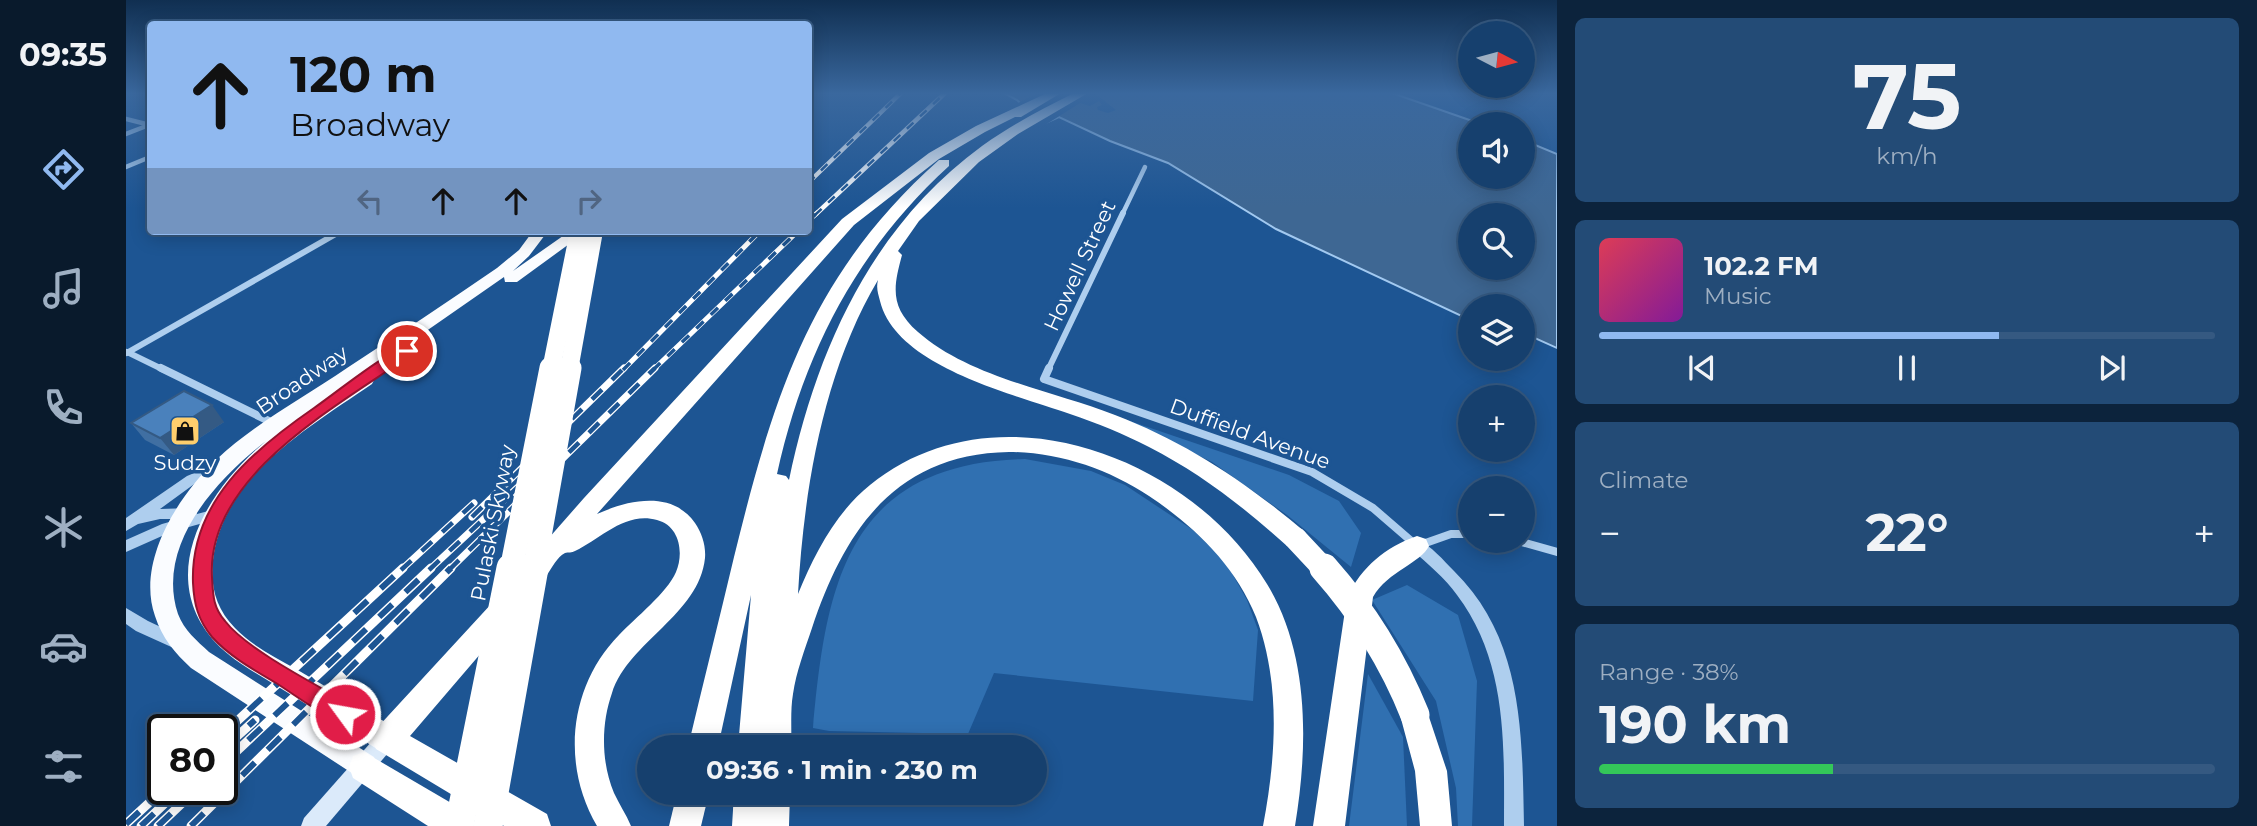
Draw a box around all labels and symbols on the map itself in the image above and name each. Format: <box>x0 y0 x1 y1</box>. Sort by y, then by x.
north arrow <box>1458 21 1535 98</box>
street label: Howell Street <box>1038 197 1121 335</box>
pin <box>377 321 437 381</box>
street label: Broadway <box>251 339 353 419</box>
street label: Duffield Avenue <box>1167 393 1334 474</box>
shop icon: Sudzy <box>168 414 202 448</box>
street label: Pulaski Skyway <box>465 442 520 603</box>
place label: Sudzy <box>153 450 217 475</box>
position arrow <box>308 677 382 751</box>
speed limit sign: 80 <box>147 714 238 805</box>

